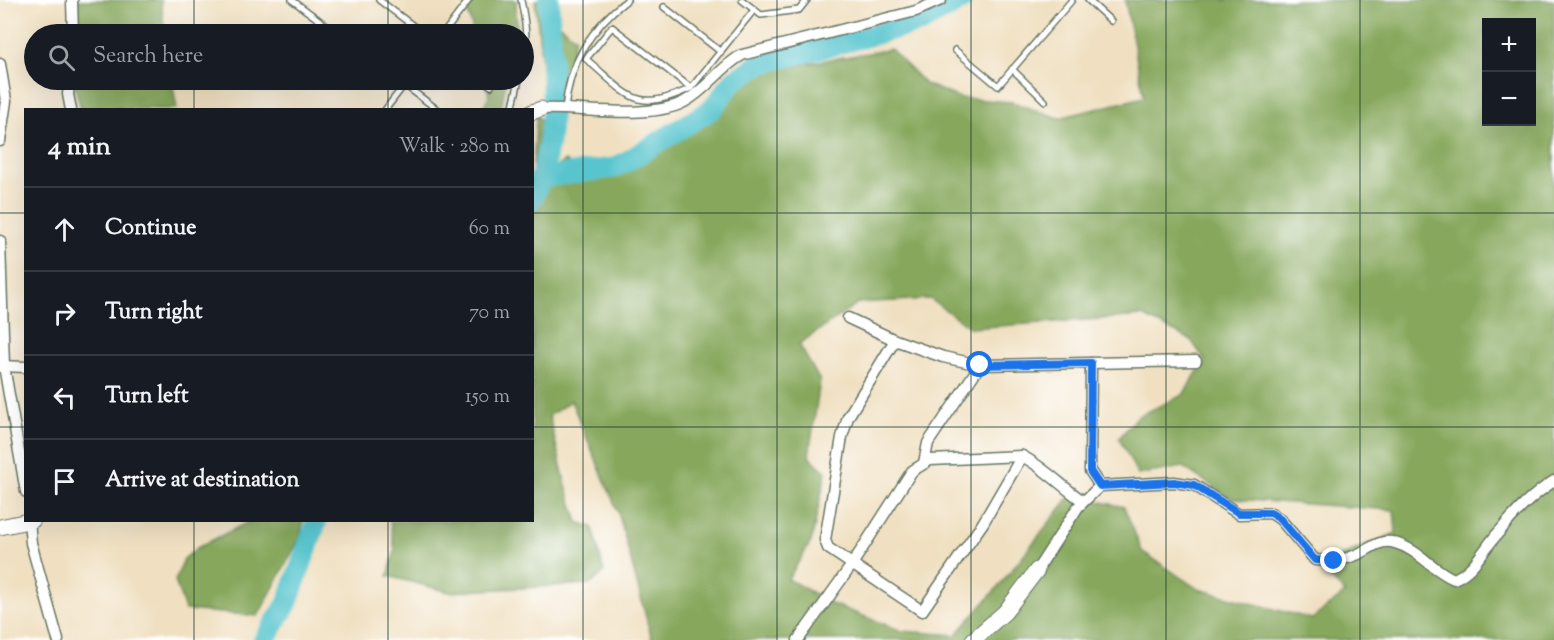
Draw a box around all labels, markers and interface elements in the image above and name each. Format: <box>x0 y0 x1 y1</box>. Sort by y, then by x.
map controls <box>1482 18 1536 126</box>
button: + <box>1482 18 1536 72</box>
search box <box>24 24 534 90</box>
icon: search <box>45 41 78 74</box>
text: Search here <box>93 41 203 73</box>
button: − <box>1482 72 1536 126</box>
text: 4 min <box>48 129 111 166</box>
text: Walk · 280 m <box>399 133 510 162</box>
icon: ahead <box>48 213 81 246</box>
text: Continue <box>105 213 196 245</box>
text: 60 m <box>469 215 510 244</box>
icon: right <box>48 297 81 330</box>
text: Turn right <box>105 297 202 329</box>
text: 70 m <box>469 299 510 328</box>
route start <box>966 351 992 377</box>
icon: left <box>48 381 81 414</box>
text: Turn left <box>105 381 188 413</box>
text: 150 m <box>465 383 510 412</box>
icon: arrive <box>48 465 81 498</box>
text: Arrive at destination <box>105 465 300 497</box>
route end <box>1320 547 1346 573</box>

